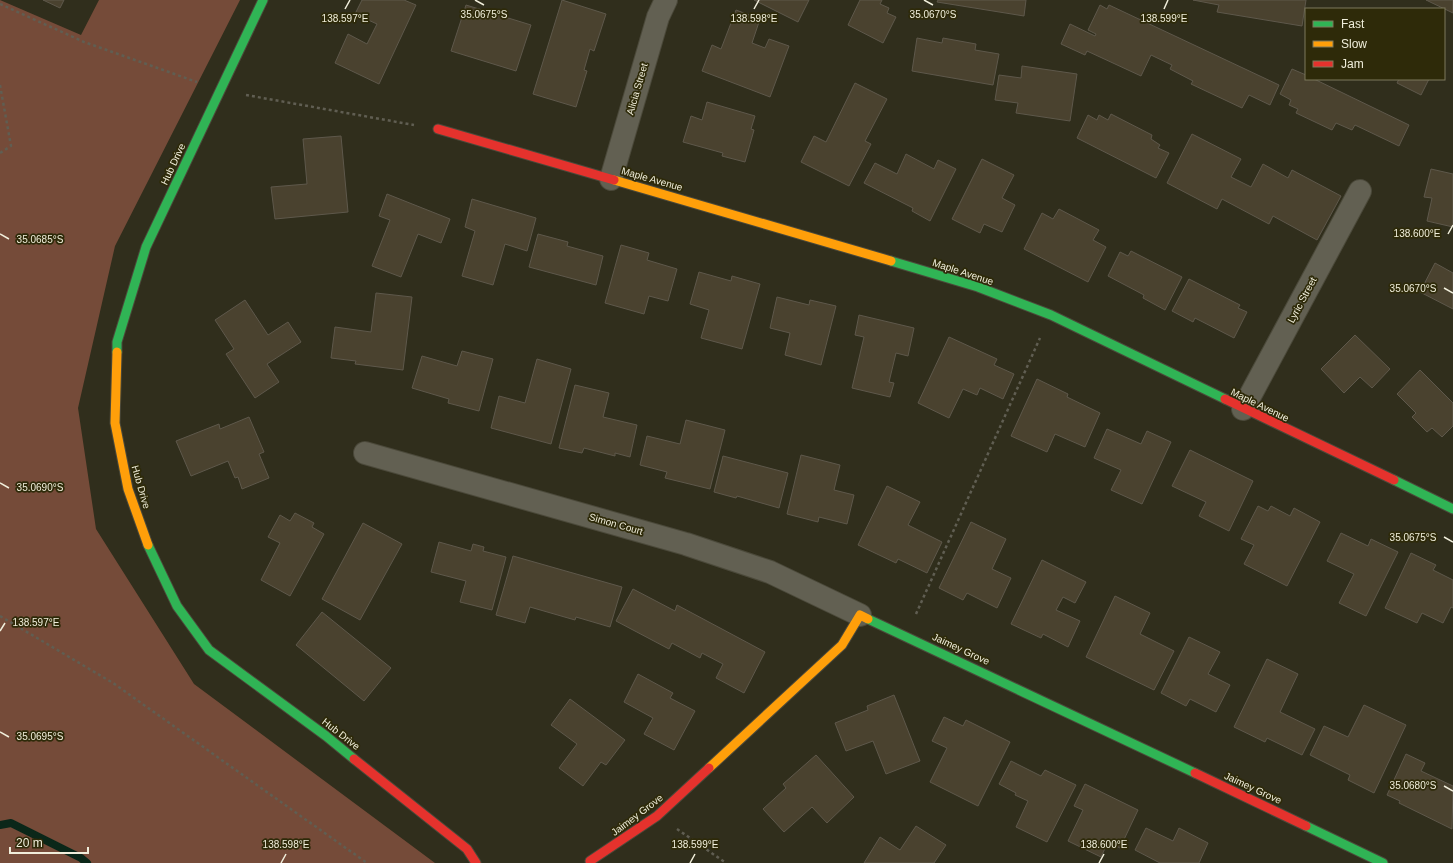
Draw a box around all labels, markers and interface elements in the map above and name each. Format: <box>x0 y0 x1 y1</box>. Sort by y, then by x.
legend <box>1305 8 1445 80</box>
text: 35.0675°S <box>461 9 508 20</box>
text: 35.0670°S <box>910 9 957 20</box>
text: 138.597°E <box>322 13 369 24</box>
text: 138.598°E <box>731 13 778 24</box>
text: 138.599°E <box>1141 13 1188 24</box>
text: Fast <box>1341 17 1365 31</box>
text: Slow <box>1341 37 1367 51</box>
text: Jam <box>1341 57 1364 71</box>
street label: Alicia Street <box>624 62 650 116</box>
street label: Hub Drive <box>159 141 188 186</box>
street label: Maple Avenue <box>620 165 684 193</box>
text: 138.600°E <box>1394 228 1441 239</box>
text: 35.0685°S <box>17 234 64 245</box>
street label: Maple Avenue <box>931 257 995 287</box>
street label: Lyric Street <box>1285 275 1319 325</box>
text: 35.0670°S <box>1390 283 1437 294</box>
street label: Maple Avenue <box>1229 386 1291 424</box>
street label: Hub Drive <box>130 464 153 510</box>
text: 35.0690°S <box>17 482 64 493</box>
street label: Simon Court <box>588 511 644 537</box>
text: 35.0675°S <box>1390 532 1437 543</box>
text: 138.597°E <box>13 617 60 628</box>
street label: Jaimey Grove <box>931 631 992 667</box>
street label: Hub Drive <box>320 716 362 752</box>
text: 35.0695°S <box>17 731 64 742</box>
street label: Jaimey Grove <box>1223 770 1284 806</box>
text: 35.0680°S <box>1390 780 1437 791</box>
street label: Jaimey Grove <box>609 792 665 838</box>
scale bar <box>10 829 88 855</box>
text: 20 m <box>16 836 43 850</box>
text: 138.598°E <box>263 839 310 850</box>
text: 138.599°E <box>672 839 719 850</box>
text: 138.600°E <box>1081 839 1128 850</box>

